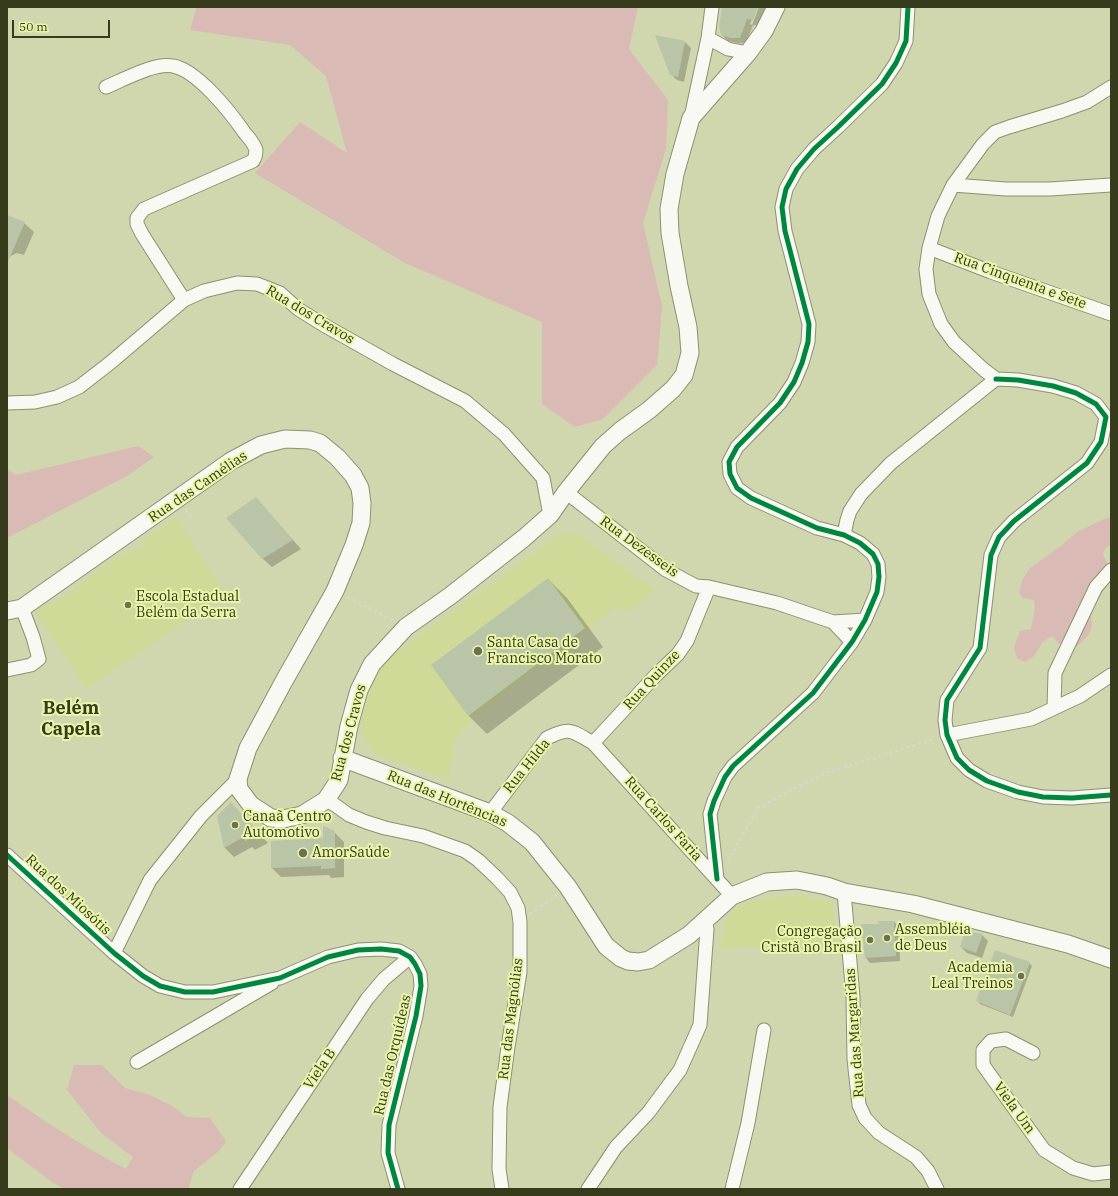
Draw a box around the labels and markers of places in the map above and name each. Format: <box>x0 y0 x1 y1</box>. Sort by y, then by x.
place label: Escola Estadual Belém da Serra <box>136 589 239 622</box>
marker: Escola Estadual Belém da Serra <box>123 600 133 610</box>
place label: Santa Casa de Francisco Morato <box>487 635 602 668</box>
marker: Santa Casa de Francisco Morato <box>472 645 484 657</box>
place label: Canaã Centro Automotivo <box>243 809 332 842</box>
marker: Canaã Centro Automotivo <box>230 820 240 830</box>
place label: AmorSaúde <box>312 845 390 861</box>
marker: AmorSaúde <box>297 847 309 859</box>
place label: Assembléia de Deus <box>895 922 971 954</box>
place label: Congregação Cristã no Brasil <box>761 924 862 956</box>
marker: Assembléia de Deus <box>882 933 892 943</box>
marker: Congregação Cristã no Brasil <box>865 935 875 945</box>
place label: Academia Leal Treinos <box>931 960 1013 992</box>
marker: Academia Leal Treinos <box>1016 971 1026 981</box>

